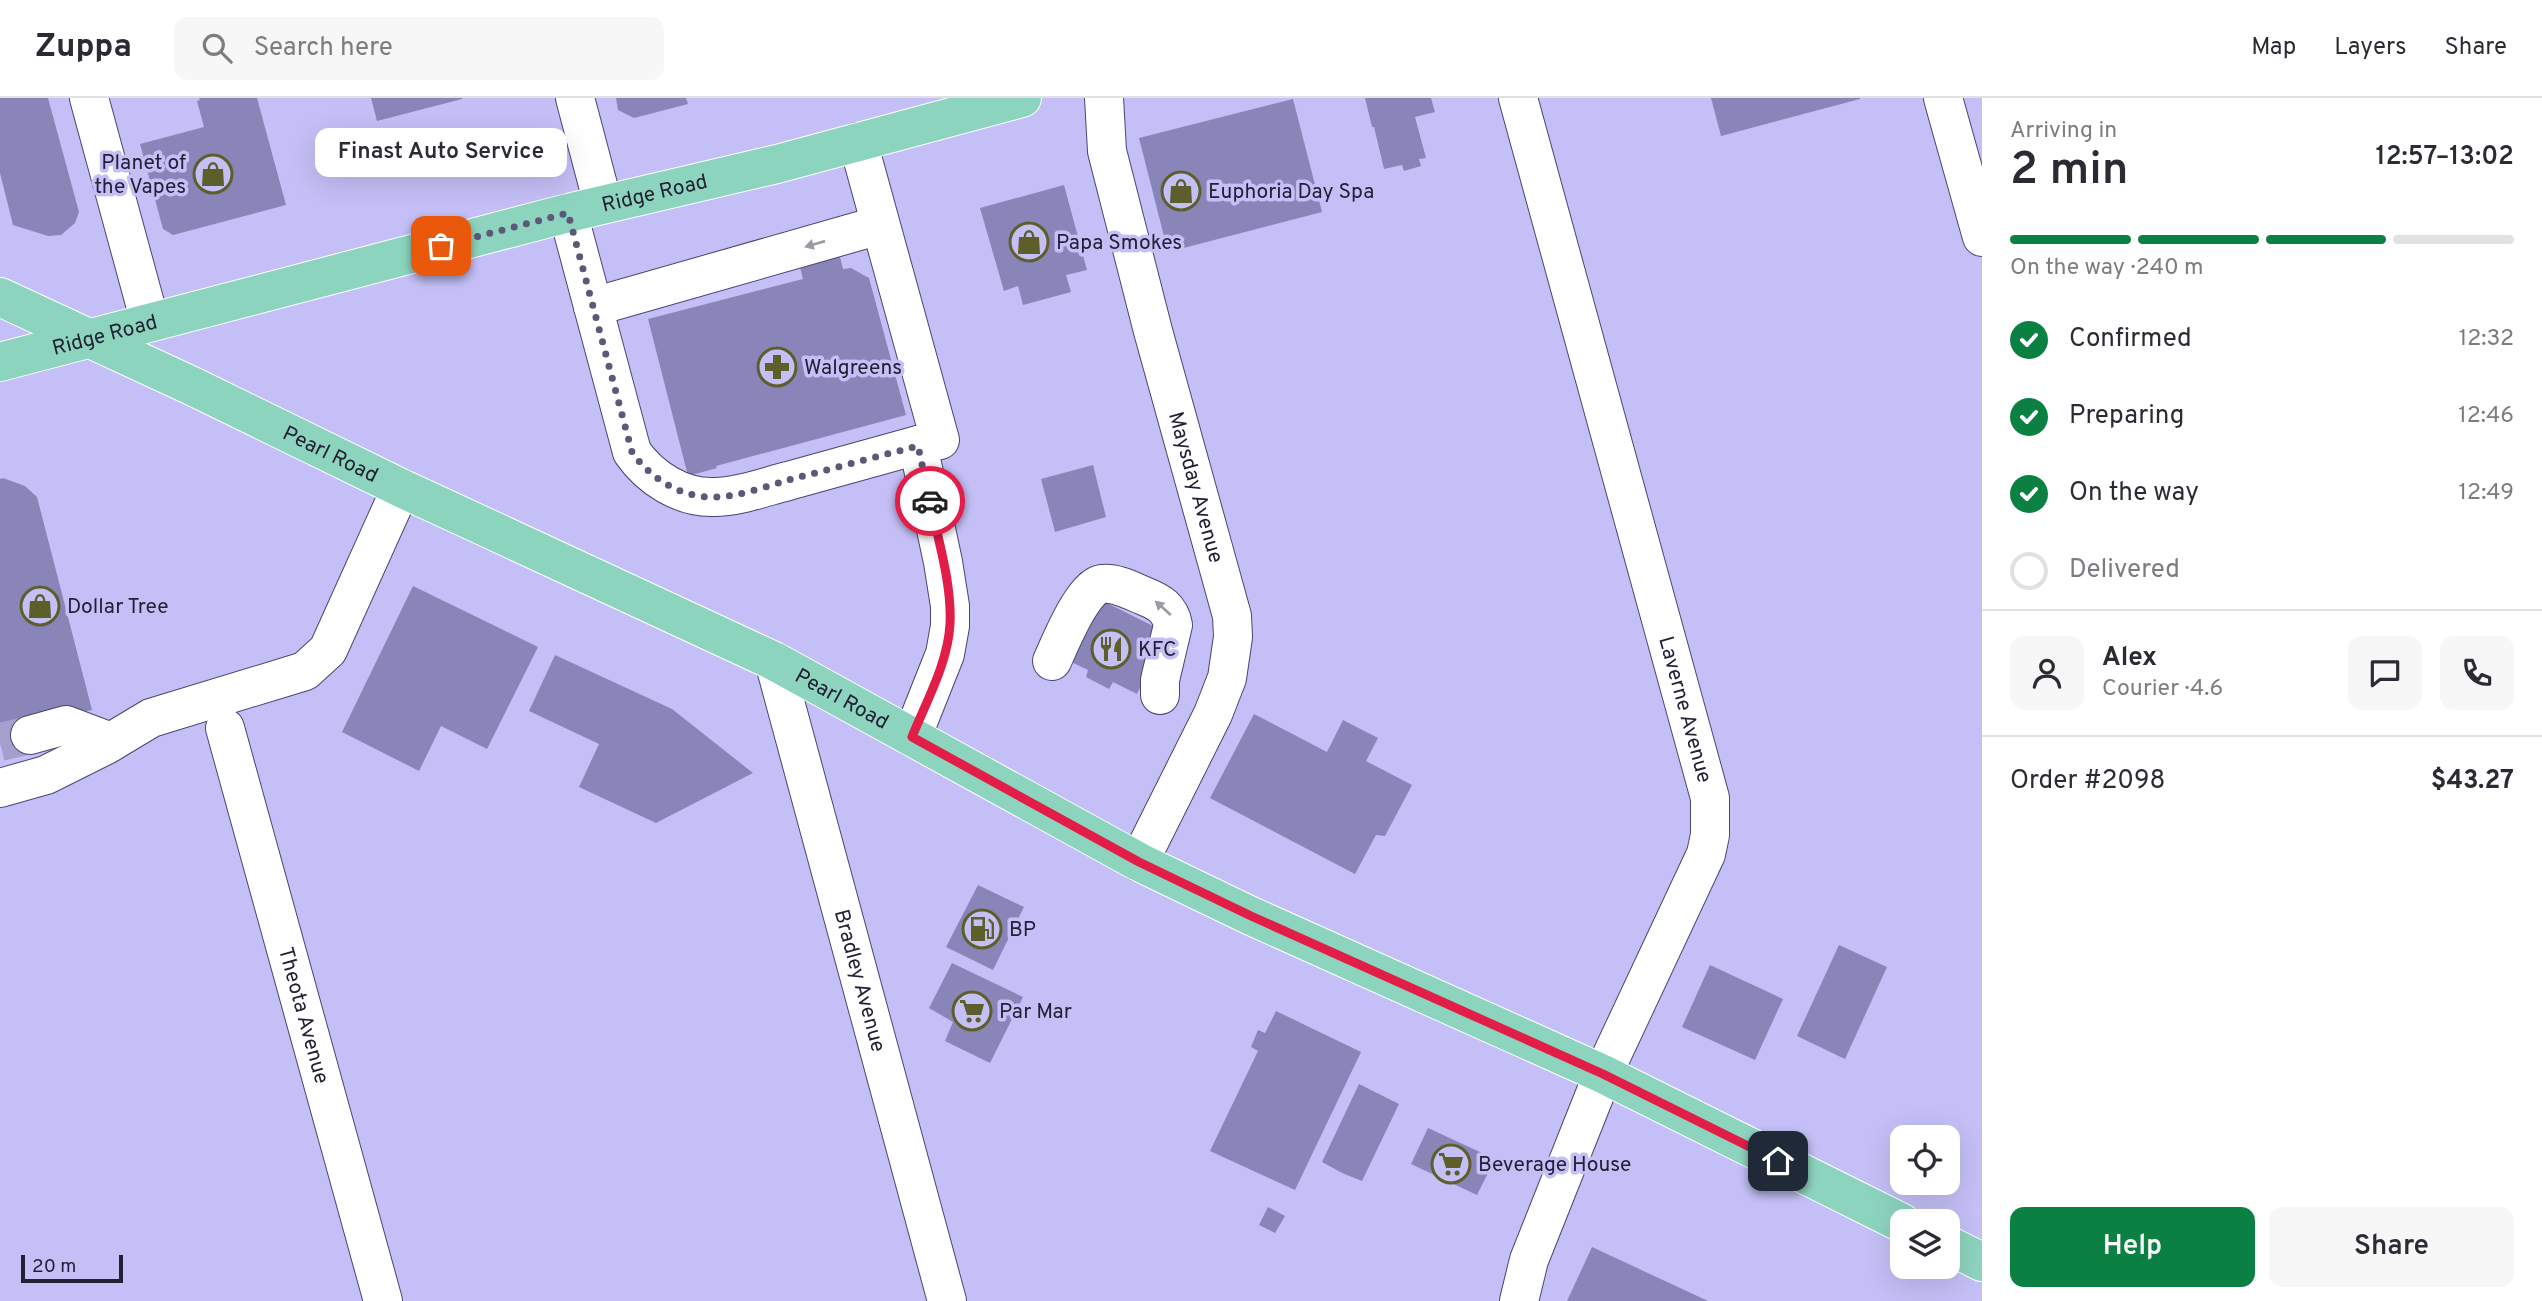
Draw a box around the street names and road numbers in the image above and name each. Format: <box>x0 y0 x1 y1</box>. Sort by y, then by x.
street label: Ridge Road <box>599 169 710 220</box>
street label: Ridge Road <box>49 309 160 363</box>
street label: Maysday Avenue <box>1161 409 1229 566</box>
street label: Pearl Road <box>278 420 382 490</box>
street label: Laverne Avenue <box>1651 634 1717 786</box>
street label: Pearl Road <box>790 663 893 736</box>
street label: Bradley Avenue <box>827 907 891 1055</box>
street label: Theota Avenue <box>271 944 334 1087</box>

